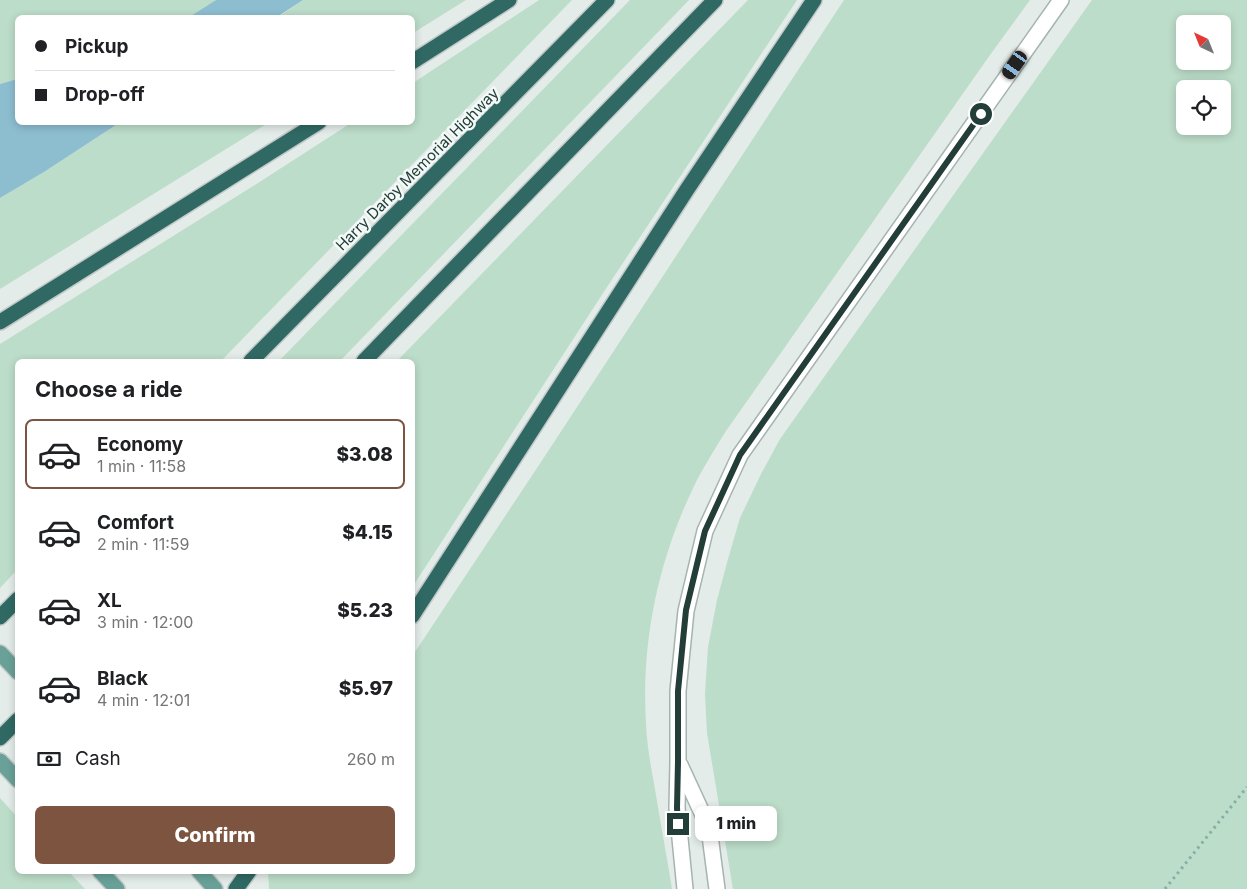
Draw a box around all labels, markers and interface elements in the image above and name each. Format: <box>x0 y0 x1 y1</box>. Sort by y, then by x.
north arrow <box>1176 15 1231 70</box>
map controls <box>1176 15 1231 135</box>
text: Pickup <box>65 35 128 58</box>
car <box>1000 48 1029 82</box>
button: locate <box>1176 80 1231 135</box>
text: Drop-off <box>65 83 145 106</box>
street label: Harry Darby Memorial Highway <box>332 83 503 254</box>
route start <box>970 103 992 125</box>
text: Choose a ride <box>35 376 183 402</box>
icon: car <box>37 432 82 477</box>
text: Economy <box>97 433 183 456</box>
text: $3.08 <box>336 443 393 466</box>
text: 1 min · 11:58 <box>97 456 186 476</box>
icon: car <box>37 510 82 555</box>
text: Comfort <box>97 511 174 534</box>
text: $4.15 <box>342 521 393 544</box>
text: 2 min · 11:59 <box>97 534 189 554</box>
icon: car <box>37 588 82 633</box>
text: XL <box>97 589 122 612</box>
text: $5.23 <box>337 599 393 622</box>
text: 3 min · 12:00 <box>97 612 193 632</box>
icon: car <box>37 666 82 711</box>
text: Black <box>97 667 148 690</box>
text: $5.97 <box>339 677 393 700</box>
text: 4 min · 12:01 <box>97 690 190 710</box>
icon: cash <box>35 745 63 773</box>
text: Cash <box>75 747 121 770</box>
text: 260 m <box>347 749 395 769</box>
button: Confirm <box>35 806 395 864</box>
callout: 1 min <box>696 806 778 842</box>
route end <box>667 813 689 835</box>
text: 1 min <box>716 813 756 833</box>

